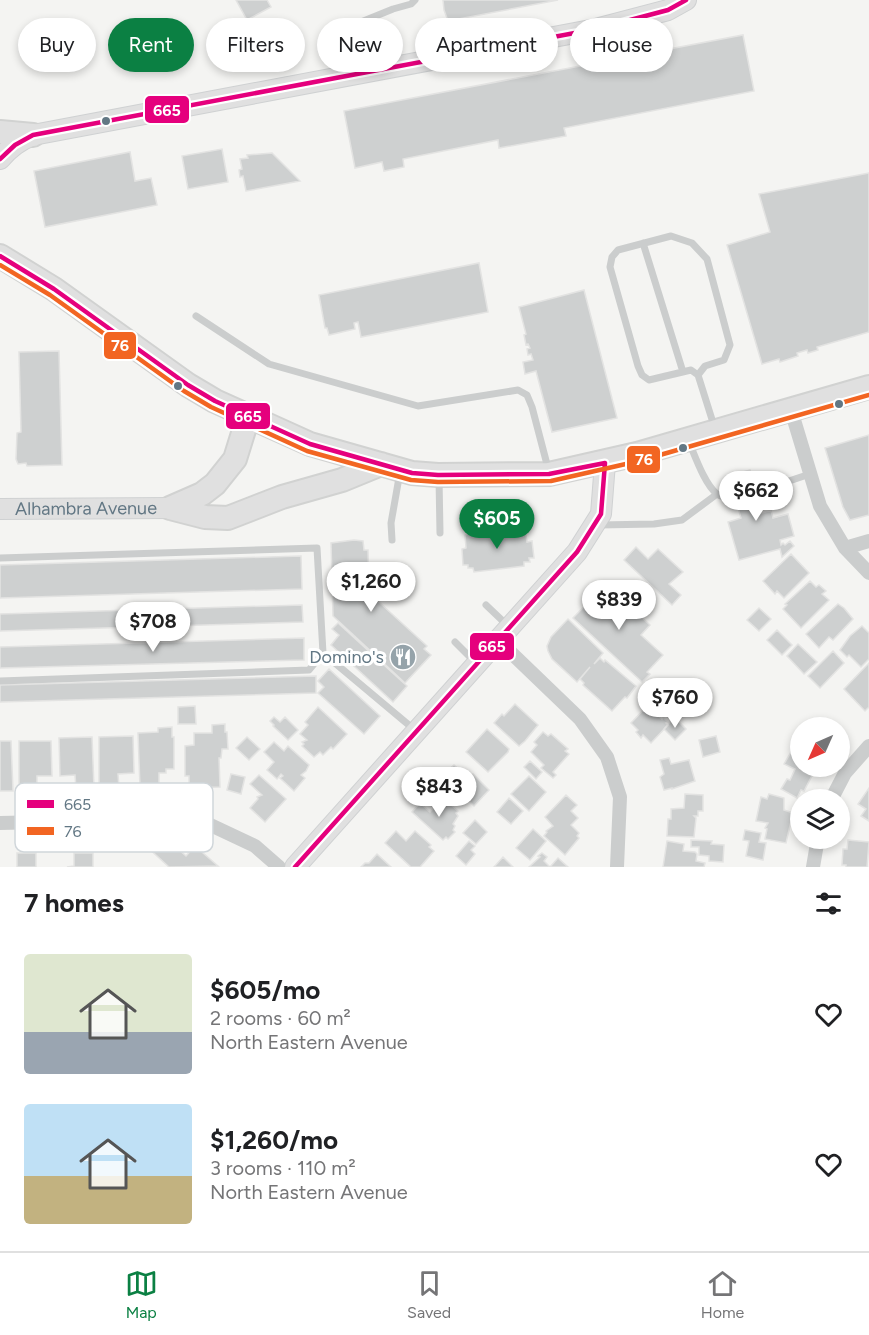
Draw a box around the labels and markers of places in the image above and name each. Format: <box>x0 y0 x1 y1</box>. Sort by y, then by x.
unlabelled marker <box>100 115 112 127</box>
unlabelled marker <box>172 380 184 392</box>
unlabelled marker <box>833 398 845 410</box>
unlabelled marker <box>677 442 689 454</box>
pin: $662 <box>720 471 792 522</box>
pin: $605 <box>461 499 533 550</box>
pin: $1,260 <box>322 562 420 613</box>
pin: $839 <box>583 580 655 631</box>
pin: $708 <box>117 602 189 653</box>
restaurant icon: Domino's <box>388 642 418 672</box>
place label: Domino's <box>309 646 384 668</box>
pin: $760 <box>639 678 711 729</box>
pin: $843 <box>403 767 475 818</box>

